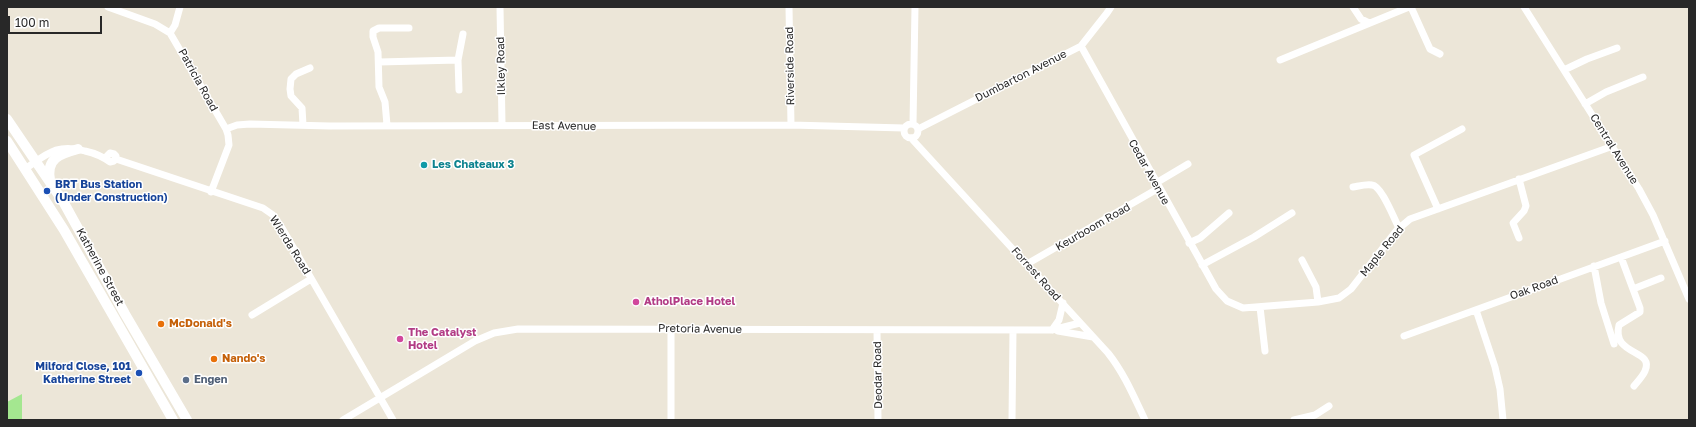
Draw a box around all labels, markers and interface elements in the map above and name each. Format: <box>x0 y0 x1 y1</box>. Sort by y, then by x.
scale bar <box>10 8 104 34</box>
text: 100 m <box>15 15 49 30</box>
street label: Riverside Road <box>783 27 797 105</box>
street label: Ilkley Road <box>494 37 508 95</box>
street label: Patricia Road <box>175 46 221 114</box>
street label: Dumbarton Avenue <box>973 47 1069 105</box>
street label: Central Avenue <box>1587 111 1641 187</box>
street label: East Avenue <box>532 119 596 133</box>
street label: Cedar Avenue <box>1126 137 1172 207</box>
place label: Les Chateaux 3 <box>432 158 514 172</box>
marker: Les Chateaux 3 <box>419 160 429 170</box>
place label: BRT Bus Station (Under Construction) <box>55 178 168 204</box>
marker: BRT Bus Station (Under Construction) <box>42 186 52 196</box>
street label: Keurboom Road <box>1053 200 1133 254</box>
street label: Wierda Road <box>267 213 313 277</box>
street label: Maple Road <box>1357 223 1407 279</box>
street label: Katherine Street <box>73 226 127 308</box>
street label: Forrest Road <box>1008 244 1064 304</box>
street label: Oak Road <box>1508 273 1560 303</box>
place label: AtholPlace Hotel <box>644 295 735 309</box>
marker: AtholPlace Hotel <box>631 297 641 307</box>
place label: McDonald's <box>169 317 232 331</box>
marker: McDonald's <box>156 319 166 329</box>
street label: Pretoria Avenue <box>658 322 742 336</box>
place label: The Catalyst Hotel <box>408 326 476 352</box>
marker: The Catalyst Hotel <box>395 334 405 344</box>
street label: Deodar Road <box>871 341 885 409</box>
place label: Nando's <box>222 352 265 366</box>
marker: Nando's <box>209 354 219 364</box>
place label: Milford Close, 101 Katherine Street <box>35 360 131 386</box>
marker: Milford Close, 101 Katherine Street <box>134 368 144 378</box>
place label: Engen <box>194 373 227 387</box>
marker: Engen <box>181 375 191 385</box>

